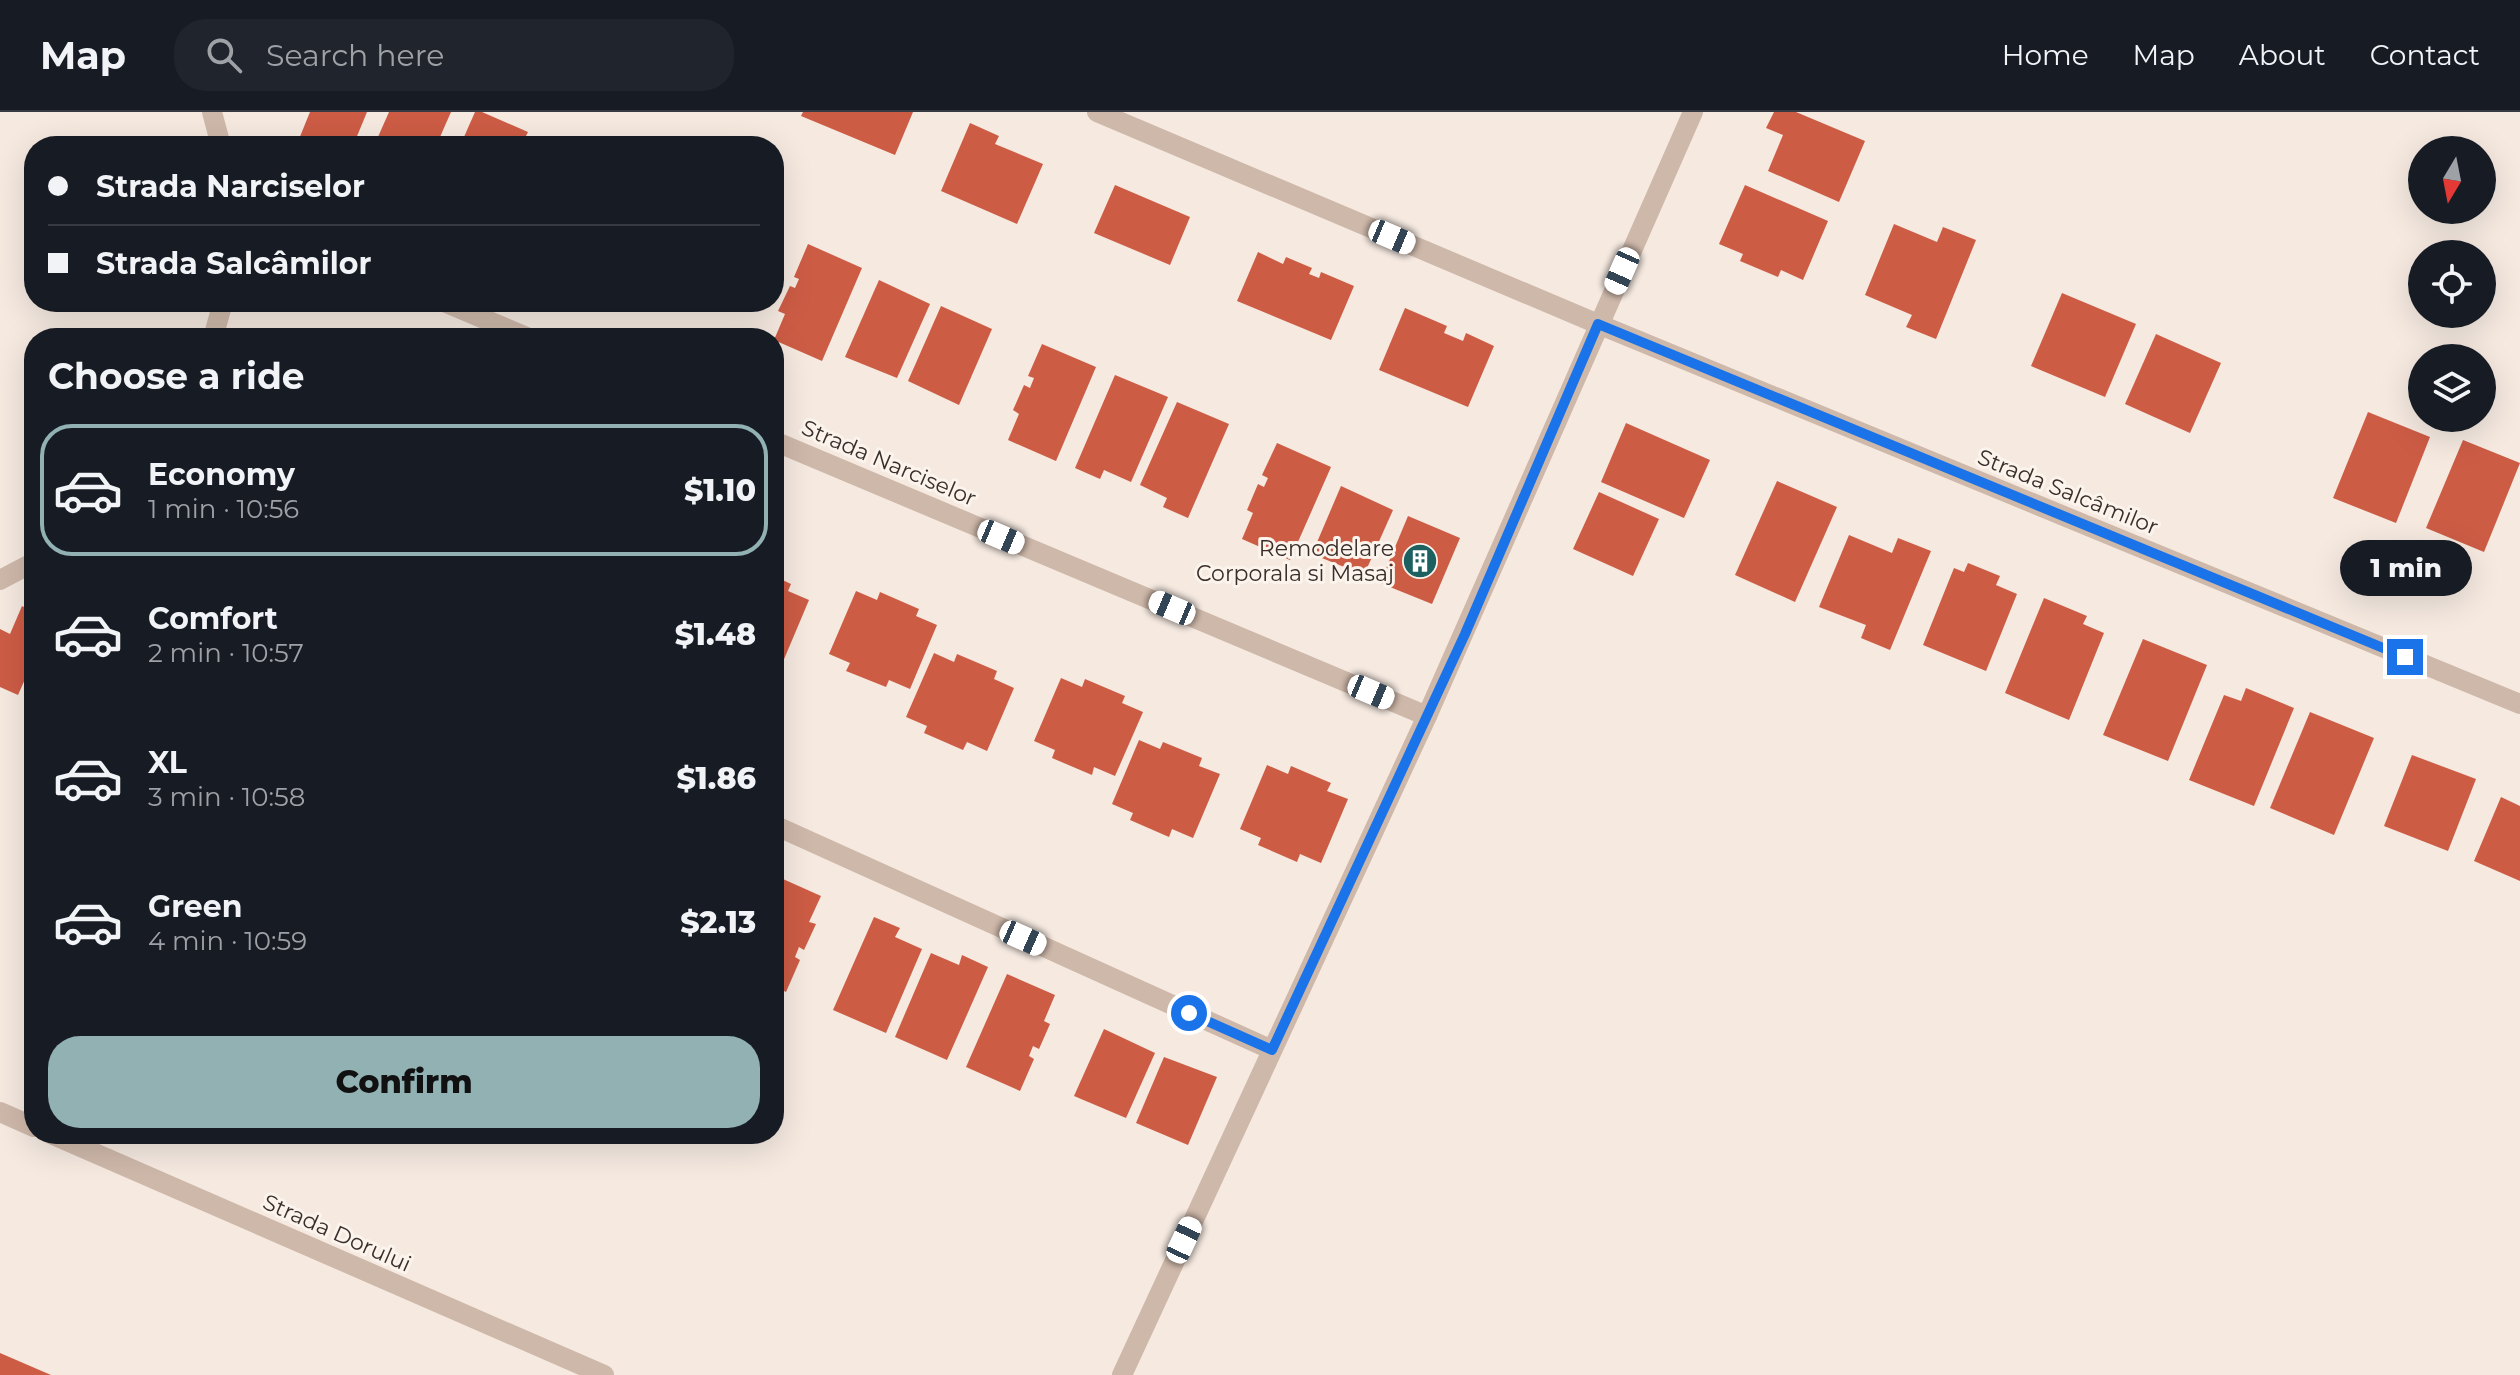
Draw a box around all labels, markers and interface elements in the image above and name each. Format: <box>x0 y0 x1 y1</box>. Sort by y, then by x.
search box <box>174 19 734 91</box>
text: Map <box>40 32 126 79</box>
icon: search <box>202 33 246 77</box>
text: Search here <box>266 37 444 74</box>
text: Home <box>2002 38 2089 72</box>
text: Map <box>2133 38 2195 72</box>
text: About <box>2239 38 2326 72</box>
text: Contact <box>2370 38 2480 72</box>
north arrow <box>2408 136 2496 224</box>
map controls <box>2408 136 2496 432</box>
text: Strada Narciselor <box>96 168 365 205</box>
car <box>1365 217 1419 257</box>
button: locate <box>2408 240 2496 328</box>
car <box>1601 244 1643 298</box>
text: Strada Salcâmilor <box>96 245 371 282</box>
button: layers <box>2408 344 2496 432</box>
text: Choose a ride <box>48 354 305 398</box>
street label: Strada Narciselor <box>798 414 980 512</box>
street label: Strada Salcâmilor <box>1974 443 2162 541</box>
icon: car <box>52 454 124 526</box>
text: Economy <box>148 456 295 493</box>
text: $1.10 <box>684 472 756 509</box>
text: 1 min · 10:56 <box>148 493 299 525</box>
car <box>974 517 1028 557</box>
place label: Remodelare Corporala si Masaj <box>1196 535 1394 587</box>
callout: 1 min <box>2339 541 2471 597</box>
building icon: Remodelare Corporala si Masaj <box>1401 542 1439 580</box>
text: 1 min <box>2370 552 2442 584</box>
car <box>1145 588 1199 628</box>
icon: car <box>52 598 124 670</box>
text: Comfort <box>148 600 278 637</box>
text: $1.48 <box>675 616 756 653</box>
text: 2 min · 10:57 <box>148 637 304 669</box>
route end <box>2387 639 2423 675</box>
car <box>1344 672 1398 712</box>
icon: car <box>52 742 124 814</box>
text: XL <box>148 744 187 781</box>
text: $1.86 <box>676 760 756 797</box>
text: 3 min · 10:58 <box>148 781 305 813</box>
icon: car <box>52 886 124 958</box>
text: Green <box>148 888 242 925</box>
text: $2.13 <box>680 904 756 941</box>
car <box>996 917 1050 959</box>
text: 4 min · 10:59 <box>148 925 307 957</box>
route start <box>1171 995 1207 1031</box>
button: Confirm <box>48 1036 760 1128</box>
street label: Strada Dorului <box>259 1188 415 1278</box>
car <box>1163 1213 1205 1267</box>

